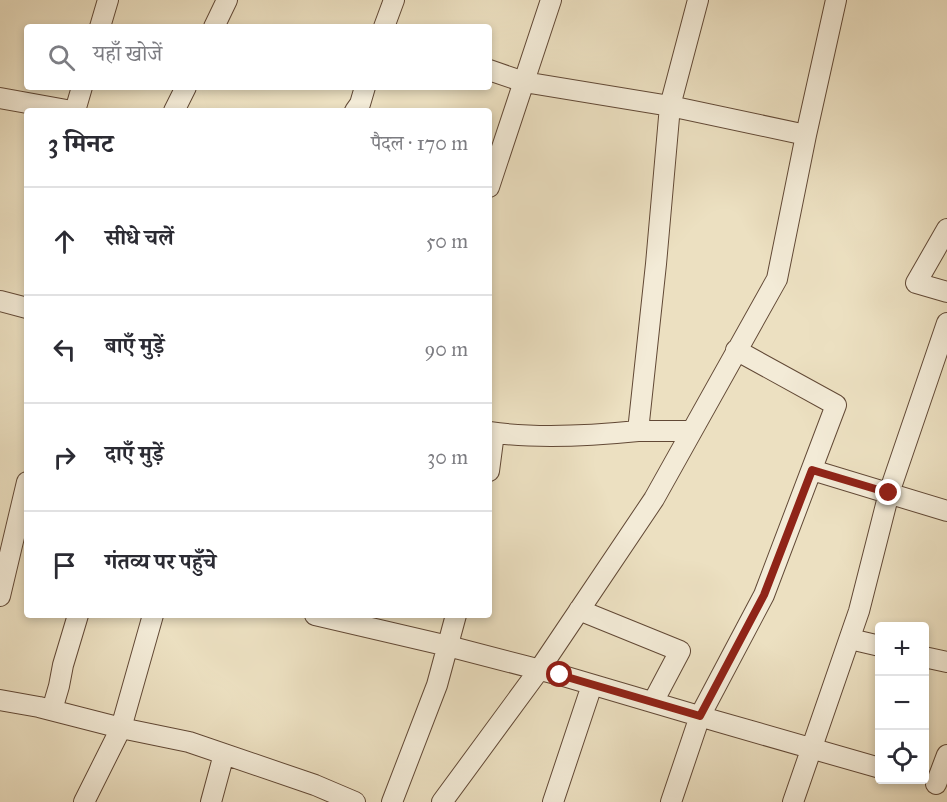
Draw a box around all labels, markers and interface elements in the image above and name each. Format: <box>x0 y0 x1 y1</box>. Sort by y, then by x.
search box <box>24 24 492 90</box>
text: यहाँ खोजें <box>93 40 162 67</box>
icon: search <box>45 41 78 74</box>
text: 3 मिनट <box>48 127 113 159</box>
text: पैदल · 170 m <box>371 131 468 155</box>
text: सीधे चलें <box>105 224 174 251</box>
icon: ahead <box>48 225 81 258</box>
text: 50 m <box>426 229 468 253</box>
text: बाएँ मुड़ें <box>105 332 164 359</box>
icon: left <box>48 333 81 366</box>
text: 90 m <box>425 337 468 361</box>
text: दाएँ मुड़ें <box>105 440 164 467</box>
icon: right <box>48 441 81 474</box>
text: 30 m <box>427 445 468 469</box>
route end <box>875 479 901 505</box>
text: गंतव्य पर पहुँचे <box>105 548 216 575</box>
icon: arrive <box>48 549 81 582</box>
map controls <box>875 622 929 784</box>
button: + <box>875 622 929 676</box>
route start <box>546 661 572 687</box>
button: − <box>875 676 929 730</box>
button: locate <box>875 730 929 784</box>

